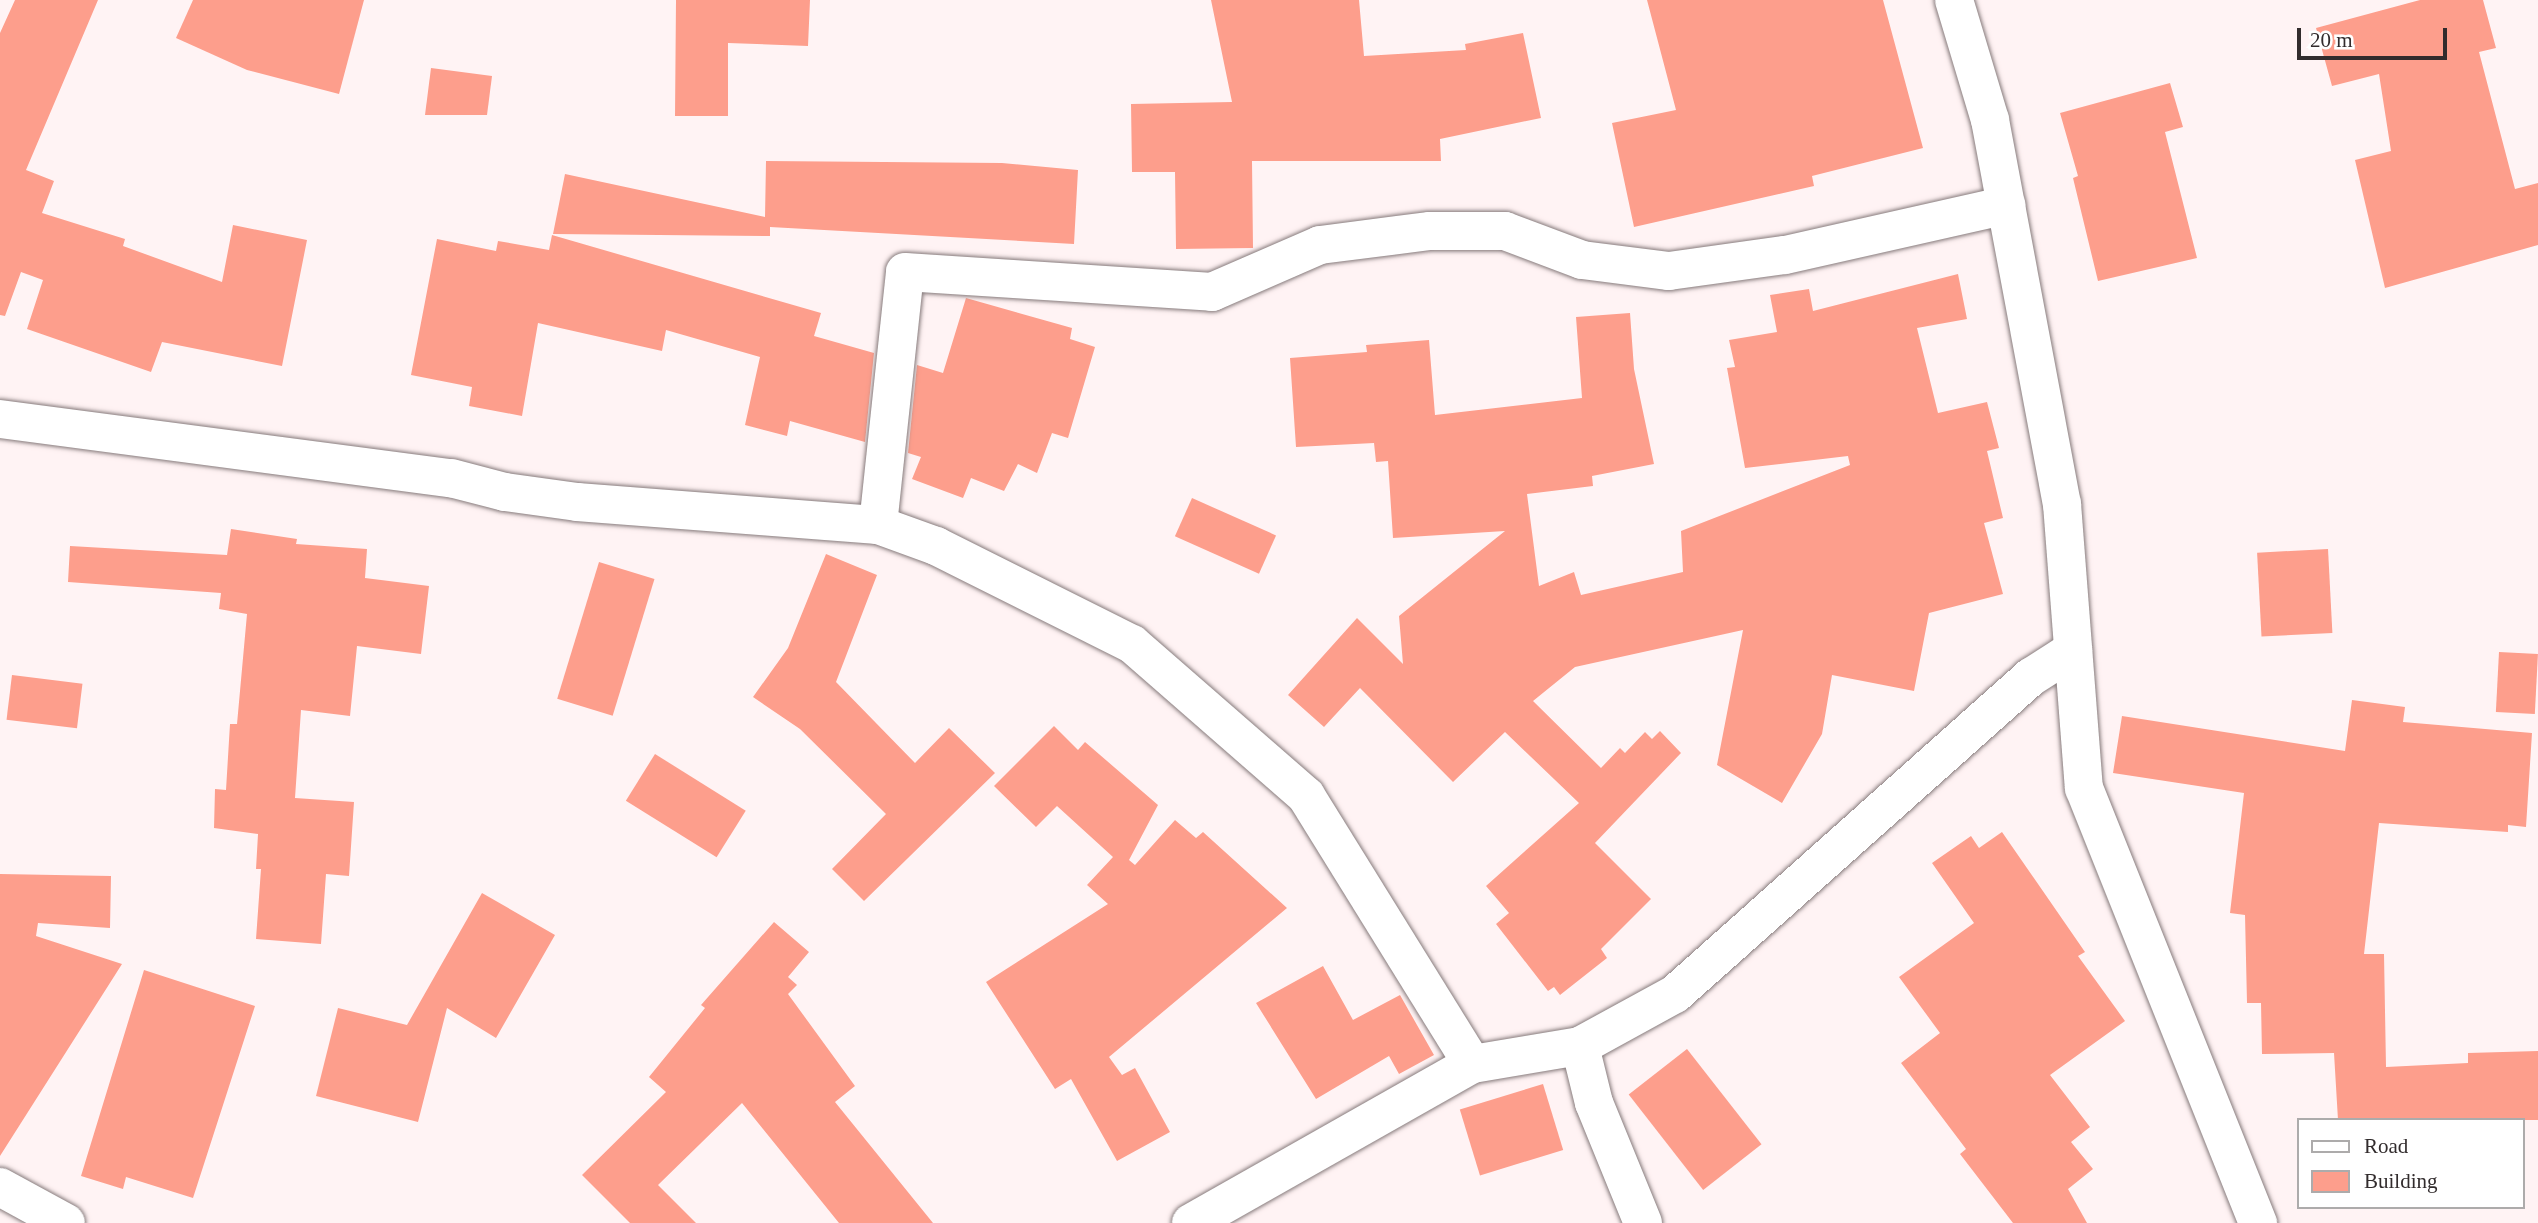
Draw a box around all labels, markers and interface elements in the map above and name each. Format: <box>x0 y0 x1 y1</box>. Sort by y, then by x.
scale bar <box>2300 14 2450 58</box>
text: 20 m <box>2310 28 2353 52</box>
legend <box>2296 1118 2524 1209</box>
text: Road <box>2364 1134 2408 1158</box>
text: Building <box>2364 1169 2438 1193</box>

